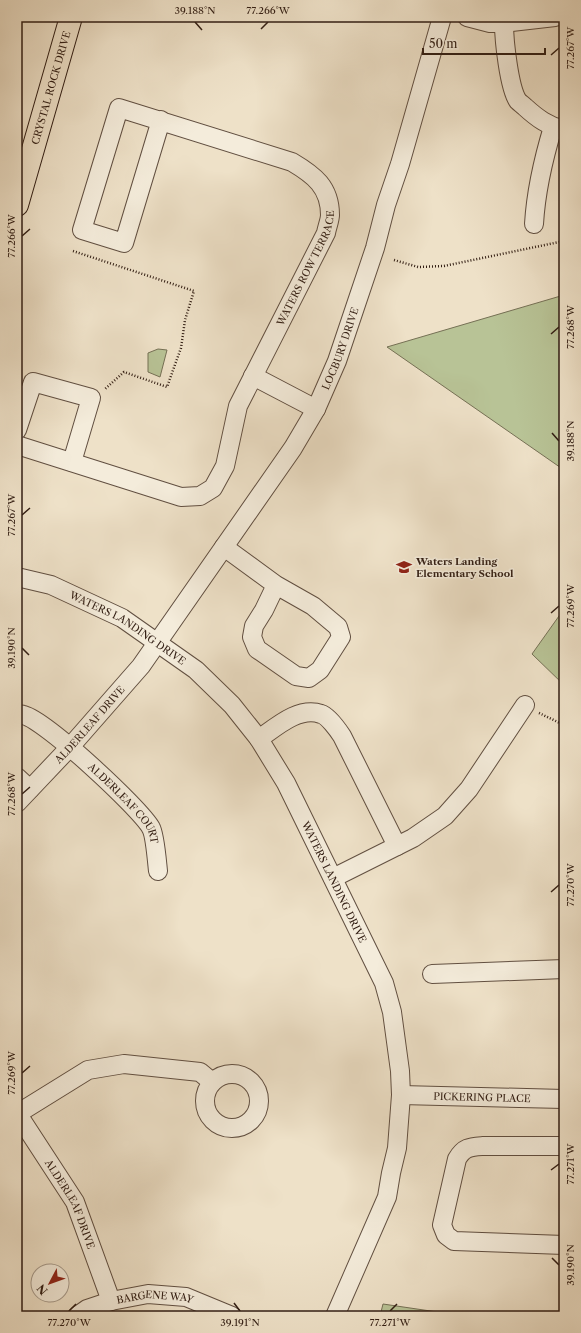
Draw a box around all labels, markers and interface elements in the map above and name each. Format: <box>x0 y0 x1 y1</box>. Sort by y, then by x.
text: 39.188°N <box>174 4 216 17</box>
text: 77.266°W <box>246 4 291 17</box>
text: 77.267°W <box>564 26 577 69</box>
street label: CRYSTAL ROCK DRIVE <box>28 29 73 146</box>
scale bar <box>423 30 545 56</box>
text: 50 m <box>429 36 458 51</box>
street label: WATERS ROW TERRACE <box>273 210 337 329</box>
text: 77.266°W <box>5 213 18 258</box>
text: 77.268°W <box>564 304 577 349</box>
street label: LOCBURY DRIVE <box>319 306 361 392</box>
text: 39.188°N <box>564 420 577 462</box>
text: 77.267°W <box>5 493 18 536</box>
place label: Waters Landing Elementary School <box>415 555 514 580</box>
school or university icon: Waters Landing Elementary School <box>395 558 413 576</box>
text: 77.269°W <box>564 583 577 628</box>
street label: WATERS LANDING DRIVE <box>67 588 188 667</box>
text: 39.190°N <box>5 627 18 669</box>
street label: ALDERLEAF DRIVE <box>51 683 127 766</box>
street label: ALDERLEAF COURT <box>85 759 161 845</box>
text: 77.268°W <box>5 771 18 816</box>
street label: WATERS LANDING DRIVE <box>299 818 370 945</box>
text: 77.270°W <box>564 862 577 907</box>
text: 77.269°W <box>5 1050 18 1095</box>
street label: PICKERING PLACE <box>433 1089 531 1105</box>
text: 77.271°W <box>564 1142 577 1185</box>
street label: ALDERLEAF DRIVE <box>42 1156 98 1251</box>
text: 39.190°N <box>564 1244 577 1286</box>
north arrow <box>30 1263 70 1303</box>
text: N <box>34 1281 51 1298</box>
street label: BARGENE WAY <box>115 1287 196 1306</box>
text: 77.270°W <box>47 1316 92 1329</box>
text: 39.191°N <box>220 1316 260 1329</box>
text: 77.271°W <box>370 1316 412 1329</box>

